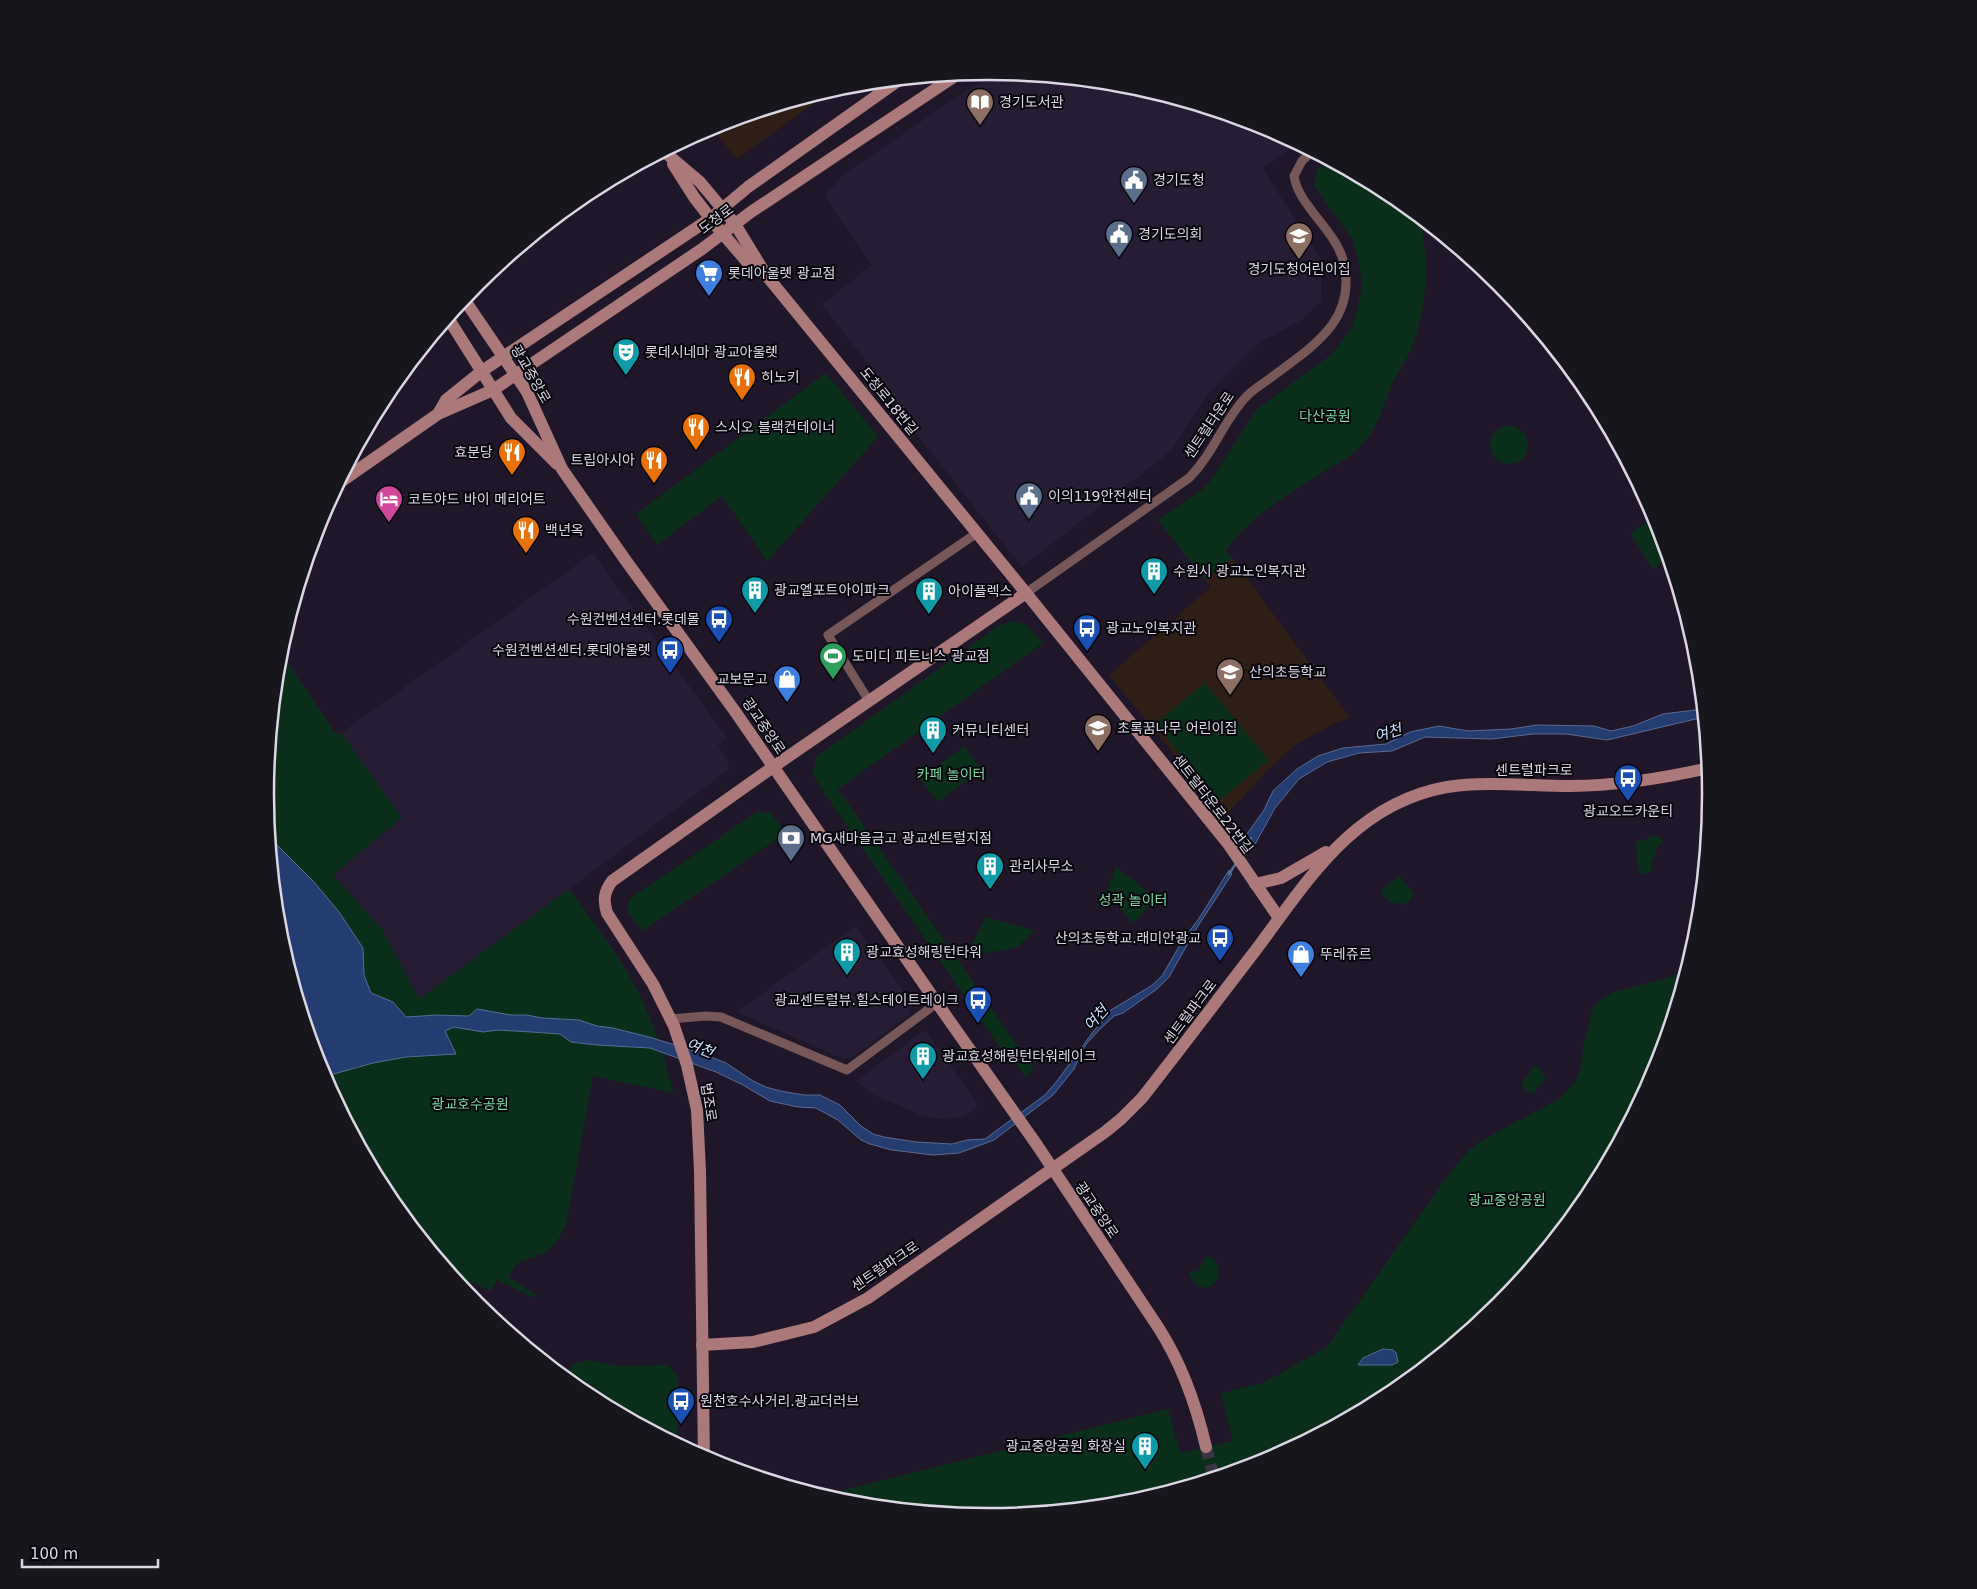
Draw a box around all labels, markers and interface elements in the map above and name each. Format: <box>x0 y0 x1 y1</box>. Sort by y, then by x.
library icon: 경기도서관 <box>965 87 995 126</box>
place label: 경기도서관 <box>999 94 1064 110</box>
public building icon: 경기도청 <box>1119 165 1149 204</box>
place label: 경기도청 <box>1153 172 1205 188</box>
street label: 도청로 <box>696 201 736 237</box>
public building icon: 경기도의회 <box>1104 219 1134 258</box>
school or university icon: 경기도청어린이집 <box>1284 221 1314 260</box>
place label: 경기도의회 <box>1138 226 1202 242</box>
supermarket icon: 롯데아울렛 광교점 <box>694 258 724 297</box>
place label: 경기도청어린이집 <box>1247 261 1351 277</box>
place label: 롯데아울렛 광교점 <box>728 265 836 281</box>
theatre icon: 롯데시네마 광교아울렛 <box>611 337 641 376</box>
street label: 광교중앙로 <box>508 342 554 406</box>
place label: 롯데시네마 광교아울렛 <box>645 344 778 360</box>
restaurant icon: 히노키 <box>727 362 757 401</box>
street label: 도청로18번길 <box>857 364 921 438</box>
place label: 히노키 <box>761 369 800 385</box>
street label: 센트럴타운로 <box>1181 388 1237 462</box>
park label: 다산공원 <box>1299 408 1351 424</box>
restaurant icon: 스시오 블랙컨테이너 <box>681 412 711 451</box>
place label: 스시오 블랙컨테이너 <box>715 419 835 435</box>
restaurant icon: 효분당 <box>497 437 527 476</box>
place label: 효분당 <box>454 444 493 460</box>
restaurant icon: 트립아시아 <box>639 445 669 484</box>
place label: 트립아시아 <box>571 452 635 468</box>
public building icon: 이의119안전센터 <box>1014 481 1044 520</box>
hotel icon: 코트야드 바이 메리어트 <box>374 484 404 523</box>
place label: 이의119안전센터 <box>1048 488 1152 504</box>
place label: 코트야드 바이 메리어트 <box>408 491 546 507</box>
restaurant icon: 백년옥 <box>511 515 541 554</box>
place label: 백년옥 <box>545 522 584 538</box>
building icon: 수원시 광교노인복지관 <box>1139 556 1169 595</box>
place label: 수원시 광교노인복지관 <box>1173 563 1306 579</box>
building icon: 광교엘포트아이파크 <box>740 575 770 614</box>
building icon: 아이플렉스 <box>914 576 944 615</box>
place label: 광교엘포트아이파크 <box>774 582 890 598</box>
place label: 아이플렉스 <box>948 583 1013 599</box>
bus stop icon: 수원컨벤션센터.롯데몰 <box>704 604 734 643</box>
place label: 수원컨벤션센터.롯데몰 <box>567 611 700 627</box>
bus stop icon: 광교노인복지관 <box>1072 613 1102 652</box>
place label: 광교노인복지관 <box>1106 620 1196 636</box>
bus stop icon: 수원컨벤션센터.롯데아울렛 <box>655 635 685 674</box>
sports icon: 도미디 피트니스 광교점 <box>818 641 848 680</box>
place label: 수원컨벤션센터.롯데아울렛 <box>492 642 651 658</box>
place label: 도미디 피트니스 광교점 <box>852 648 990 664</box>
school or university icon: 산의초등학교 <box>1215 657 1245 696</box>
shop icon: 교보문고 <box>772 664 802 703</box>
place label: 산의초등학교 <box>1249 664 1326 680</box>
place label: 교보문고 <box>716 671 768 687</box>
street label: 광교중앙로 <box>739 695 789 757</box>
school or university icon: 초록꿈나무 어린이집 <box>1083 713 1113 752</box>
building icon: 커뮤니티센터 <box>918 715 948 754</box>
place label: 초록꿈나무 어린이집 <box>1117 720 1237 736</box>
water label: 여천 <box>1372 720 1406 746</box>
place label: 커뮤니티센터 <box>952 722 1029 738</box>
street label: 센트럴타운로22번길 <box>1169 751 1257 857</box>
street label: 센트럴파크로 <box>1495 762 1573 778</box>
bus stop icon: 광교오드카운티 <box>1613 763 1643 802</box>
park label: 카페 놀이터 <box>917 766 985 782</box>
place label: 광교오드카운티 <box>1583 803 1673 819</box>
bank icon: MG새마을금고 광교센트럴지점 <box>776 823 806 862</box>
place label: MG새마을금고 광교센트럴지점 <box>810 830 992 846</box>
building icon: 관리사무소 <box>975 851 1005 890</box>
place label: 관리사무소 <box>1009 858 1074 874</box>
park label: 성곽 놀이터 <box>1099 892 1167 908</box>
bus stop icon: 산의초등학교.래미안광교 <box>1205 923 1235 962</box>
place label: 산의초등학교.래미안광교 <box>1055 930 1201 946</box>
building icon: 광교효성해링턴타워 <box>832 937 862 976</box>
shop icon: 뚜레쥬르 <box>1286 939 1316 978</box>
place label: 광교효성해링턴타워 <box>866 944 982 960</box>
place label: 뚜레쥬르 <box>1320 946 1372 962</box>
street label: 센트럴파크로 <box>1160 976 1220 1048</box>
bus stop icon: 광교센트럴뷰.힐스테이트레이크 <box>963 985 993 1024</box>
place label: 광교센트럴뷰.힐스테이트레이크 <box>774 992 959 1008</box>
water label: 여천 <box>1080 1000 1113 1034</box>
water label: 여천 <box>684 1034 718 1062</box>
building icon: 광교효성해링턴타워레이크 <box>908 1041 938 1080</box>
place label: 광교효성해링턴타워레이크 <box>942 1048 1097 1064</box>
street label: 법조로 <box>698 1082 720 1122</box>
park label: 광교호수공원 <box>431 1096 509 1112</box>
street label: 광교중앙로 <box>1072 1179 1122 1241</box>
park label: 광교중앙공원 <box>1468 1192 1546 1208</box>
street label: 센트럴파크로 <box>848 1238 922 1294</box>
bus stop icon: 원천호수사거리.광교더러브 <box>666 1386 696 1425</box>
place label: 원천호수사거리.광교더러브 <box>700 1393 859 1409</box>
building icon: 광교중앙공원 화장실 <box>1130 1431 1160 1470</box>
place label: 광교중앙공원 화장실 <box>1006 1438 1126 1454</box>
scale bar <box>22 1536 159 1568</box>
text: 100 m <box>30 1545 78 1563</box>

